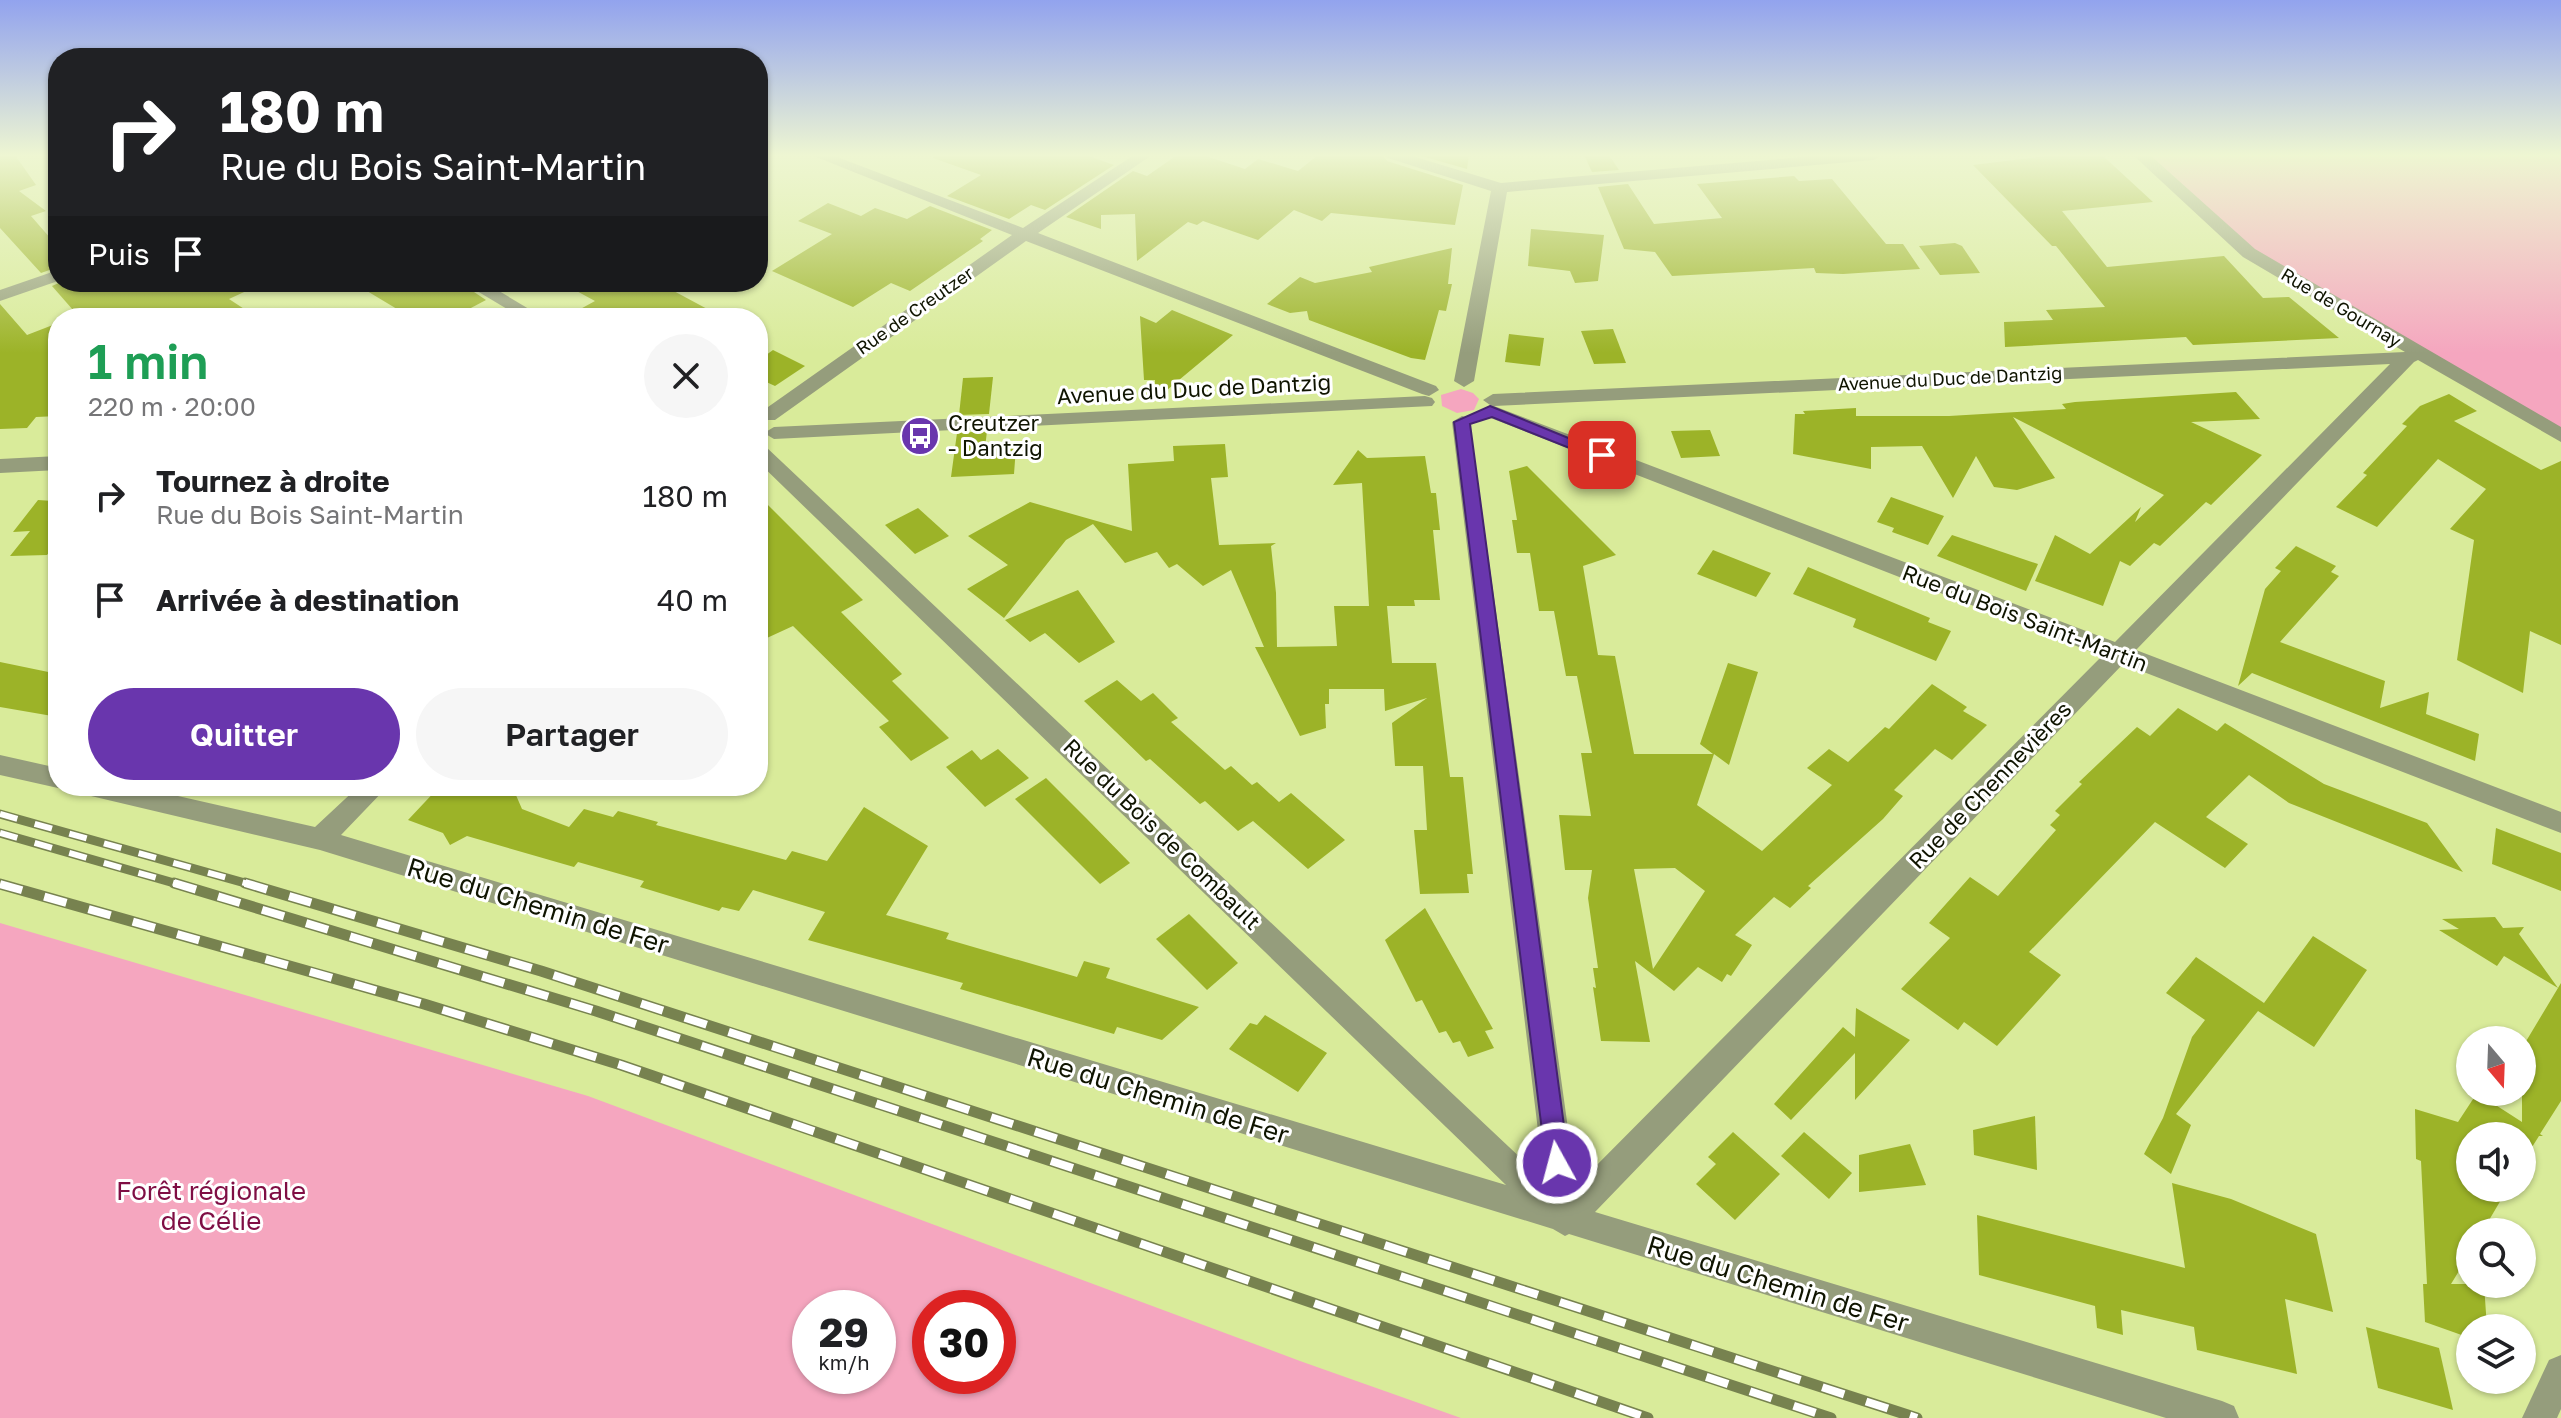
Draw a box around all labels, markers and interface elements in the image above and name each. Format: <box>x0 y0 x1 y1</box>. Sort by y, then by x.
text: 180 m <box>220 77 384 144</box>
icon: right <box>88 80 192 184</box>
text: Rue du Bois Saint-Martin <box>220 145 646 188</box>
icon: arrive <box>166 232 210 276</box>
text: Puis <box>88 236 150 272</box>
street label: Rue de Creutzer <box>851 261 977 359</box>
street label: Rue de Gournay <box>2278 263 2406 352</box>
text: 1 min <box>88 332 208 390</box>
button: close <box>644 334 728 418</box>
street label: Avenue du Duc de Dantzig <box>1837 361 2063 395</box>
street label: Avenue du Duc de Dantzig <box>1056 368 1332 409</box>
text: 220 m · 20:00 <box>88 391 256 422</box>
place label: Creutzer - Dantzig <box>948 409 1043 461</box>
bus stop icon: Creutzer - Dantzig <box>899 415 941 457</box>
pin <box>1568 421 1636 489</box>
icon: arrive <box>1580 433 1624 477</box>
text: Tournez à droite <box>156 463 390 499</box>
icon: right <box>88 474 132 518</box>
text: 180 m <box>643 478 728 514</box>
text: Rue du Bois Saint-Martin <box>156 499 464 530</box>
street label: Rue du Bois Saint-Martin <box>1899 558 2152 677</box>
icon: arrive <box>88 578 132 622</box>
text: Arrivée à destination <box>156 582 459 618</box>
text: 40 m <box>657 582 728 618</box>
button: Quitter <box>88 688 400 780</box>
button: Partager <box>416 688 728 780</box>
street label: Rue de Chennevières <box>1903 695 2077 874</box>
street label: Rue du Bois de Combault <box>1058 732 1267 935</box>
street label: Rue du Chemin de Fer <box>404 851 673 960</box>
north arrow <box>2456 1026 2536 1106</box>
map controls <box>2456 1026 2536 1394</box>
street label: Rue du Chemin de Fer <box>1024 1041 1293 1150</box>
position arrow <box>1515 1121 1599 1205</box>
button: sound <box>2456 1122 2536 1202</box>
park label: Forêt régionale de Célie <box>116 1175 306 1236</box>
button: search <box>2456 1218 2536 1298</box>
street label: Rue du Chemin de Fer <box>1644 1229 1913 1338</box>
speed limit sign: 30 <box>912 1290 1016 1394</box>
text: 29 <box>819 1308 869 1356</box>
button: layers <box>2456 1314 2536 1394</box>
text: km/h <box>819 1350 869 1374</box>

